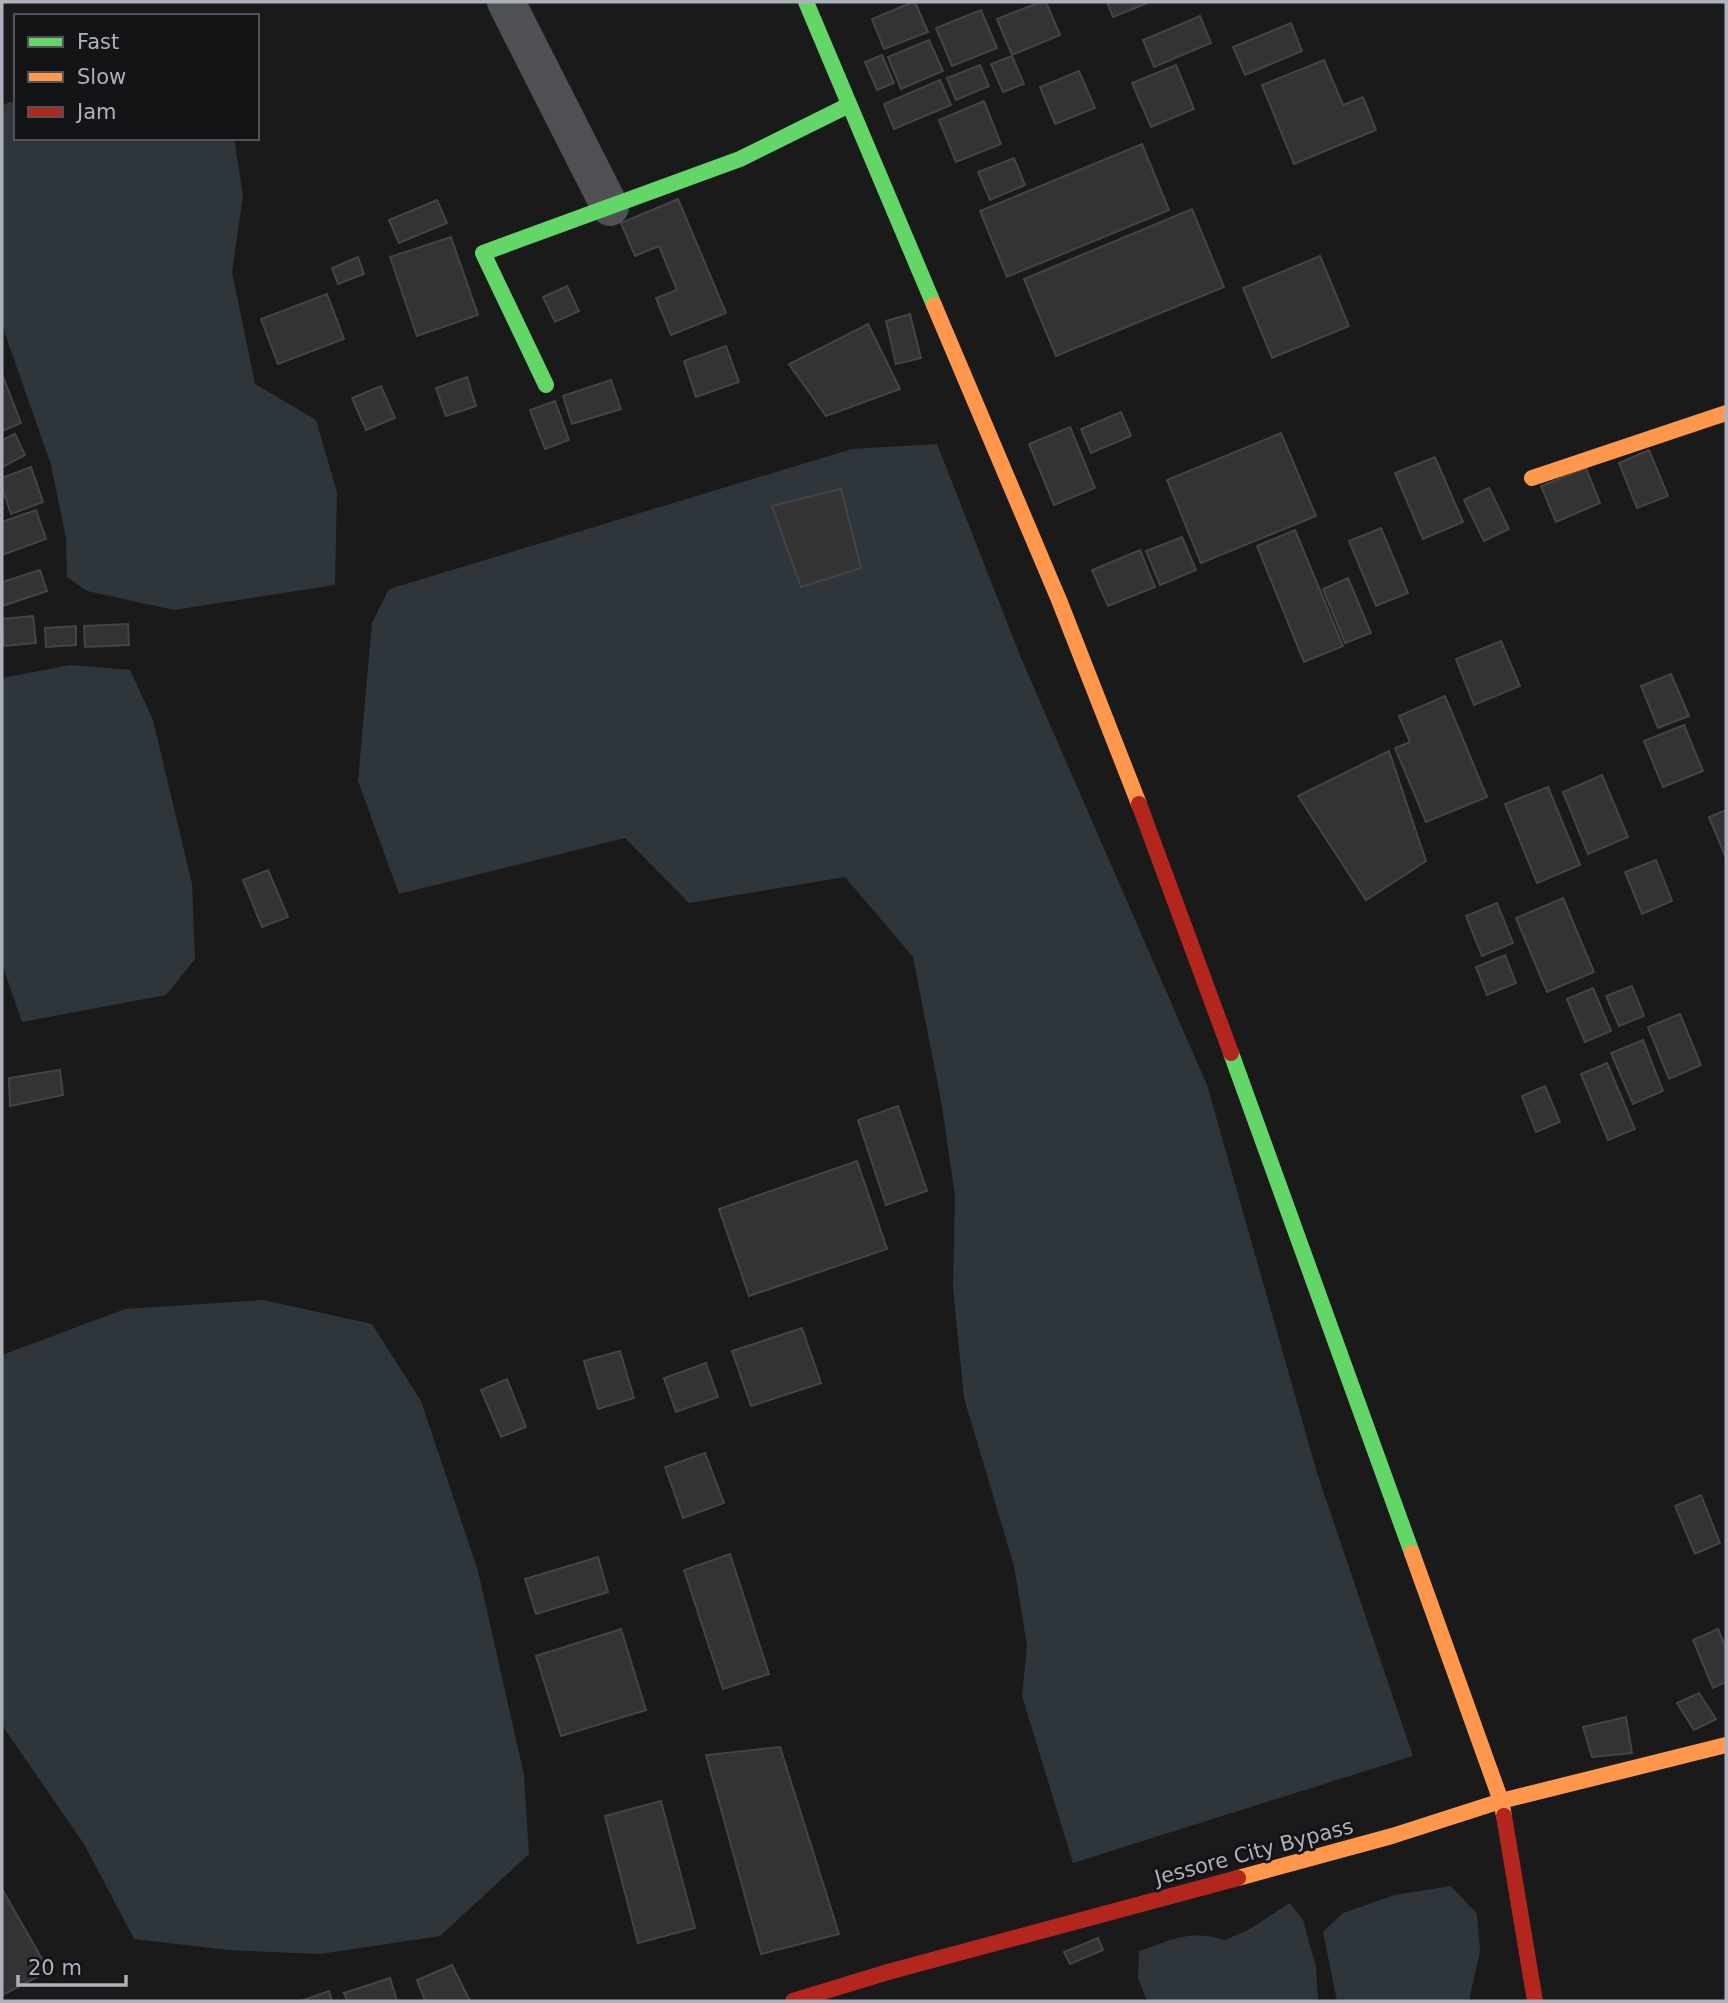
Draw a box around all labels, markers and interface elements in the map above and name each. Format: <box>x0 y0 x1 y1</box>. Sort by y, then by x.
legend <box>14 14 259 140</box>
text: Fast <box>77 30 119 54</box>
text: Slow <box>77 65 126 89</box>
text: Jam <box>75 100 117 124</box>
street label: Jessore City Bypass <box>1150 1814 1356 1891</box>
scale bar <box>18 1944 126 1988</box>
text: 20 m <box>28 1956 82 1980</box>

